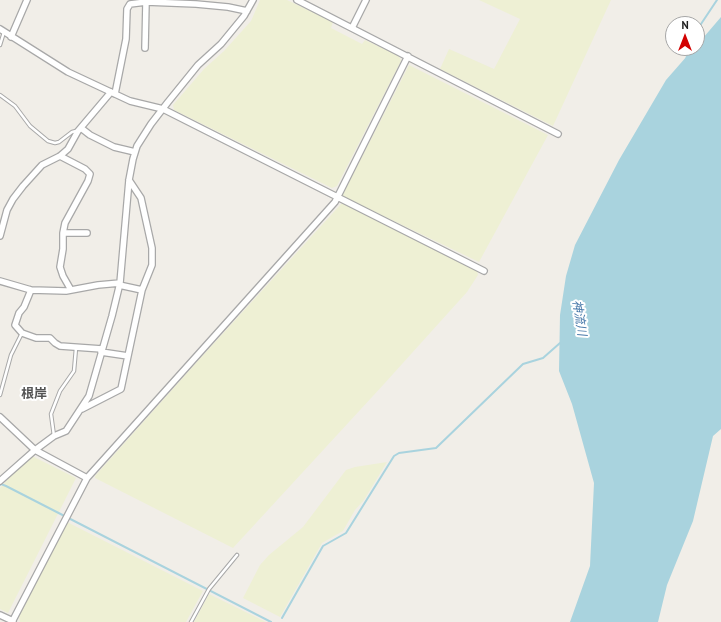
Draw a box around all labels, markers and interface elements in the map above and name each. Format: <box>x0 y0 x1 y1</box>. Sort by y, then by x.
north arrow <box>665 16 705 56</box>
text: N <box>681 18 689 32</box>
water label: 神流川 <box>569 299 589 337</box>
district label: 根岸 <box>21 386 47 402</box>

